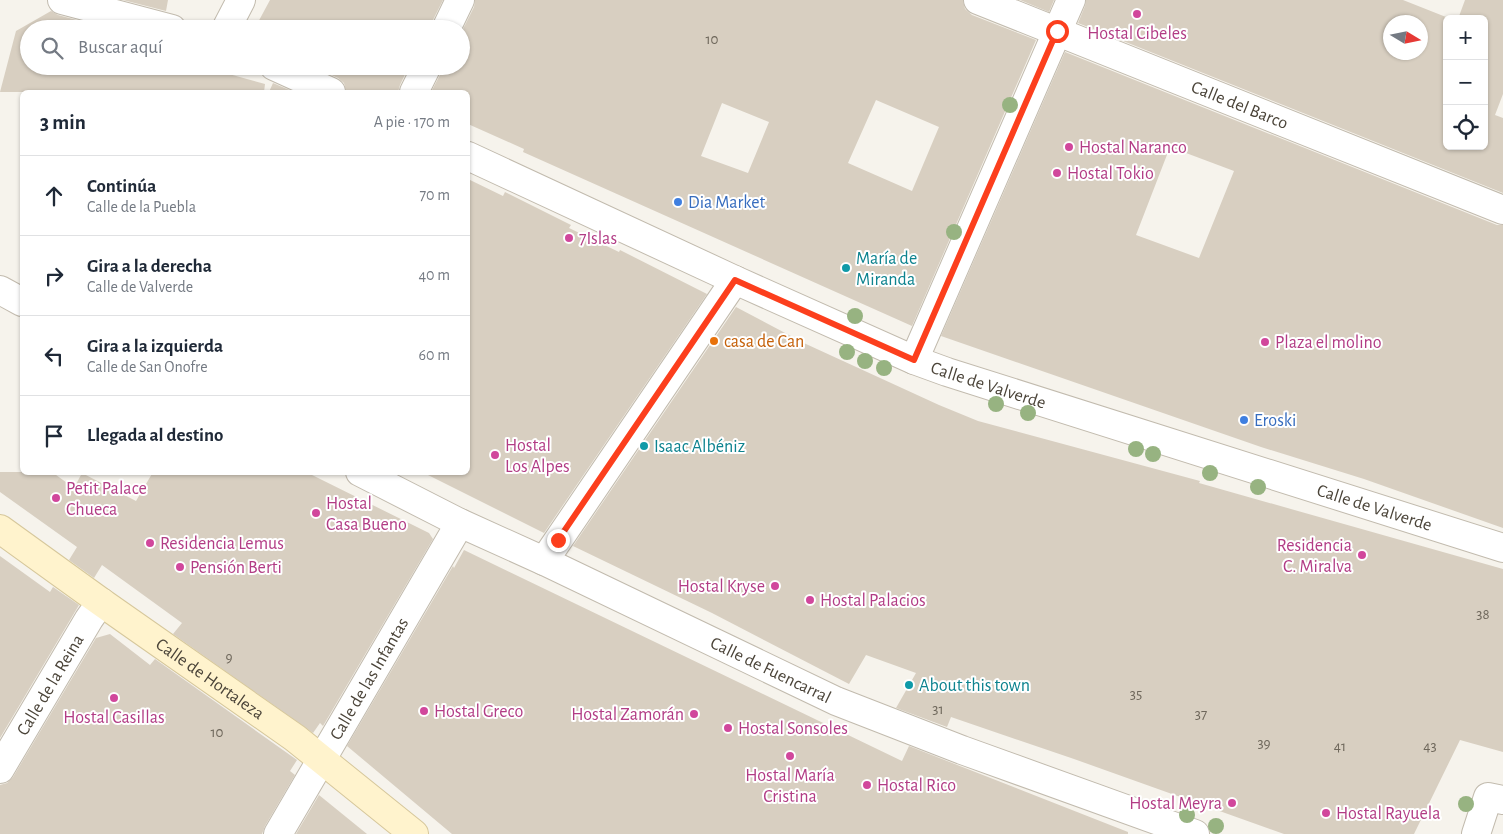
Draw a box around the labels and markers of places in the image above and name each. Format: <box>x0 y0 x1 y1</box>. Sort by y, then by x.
marker: Hostal Cibeles <box>1131 8 1143 20</box>
place label: Hostal Cibeles <box>1087 25 1187 43</box>
place label: Hostal Naranco <box>1079 139 1187 157</box>
marker: Hostal Naranco <box>1063 141 1075 153</box>
place label: Hostal Tokio <box>1067 165 1154 183</box>
marker: Hostal Tokio <box>1051 167 1063 179</box>
place label: Dia Market <box>688 194 765 212</box>
marker: Dia Market <box>672 196 684 208</box>
place label: 7Islas <box>579 230 617 248</box>
marker: 7Islas <box>563 232 575 244</box>
place label: María de Miranda <box>856 250 917 289</box>
marker: María de Miranda <box>840 262 852 274</box>
place label: casa de Can <box>724 333 804 351</box>
place label: Plaza el molino <box>1275 334 1382 352</box>
marker: casa de Can <box>708 335 720 347</box>
marker: Plaza el molino <box>1259 336 1271 348</box>
place label: Eroski <box>1254 412 1296 430</box>
marker: Eroski <box>1238 414 1250 426</box>
place label: Hostal Los Alpes <box>505 437 570 476</box>
place label: Isaac Albéniz <box>654 438 745 456</box>
marker: Isaac Albéniz <box>638 440 650 452</box>
marker: Hostal Los Alpes <box>489 449 501 461</box>
place label: Petit Palace Chueca <box>66 480 147 519</box>
marker: Petit Palace Chueca <box>50 492 62 504</box>
place label: Hostal Casa Bueno <box>326 495 407 534</box>
marker: Hostal Casa Bueno <box>310 507 322 519</box>
place label: Residencia Lemus <box>160 535 284 553</box>
marker: Residencia Lemus <box>144 537 156 549</box>
place label: Residencia C. Miralva <box>1277 537 1352 576</box>
marker: Residencia C. Miralva <box>1356 549 1368 561</box>
place label: Pensión Berti <box>190 559 282 577</box>
marker: Pensión Berti <box>174 561 186 573</box>
place label: Hostal Kryse <box>678 578 765 596</box>
marker: Hostal Kryse <box>769 580 781 592</box>
place label: Hostal Palacios <box>820 592 926 610</box>
marker: Hostal Palacios <box>804 594 816 606</box>
place label: About this town <box>919 677 1030 695</box>
marker: About this town <box>903 679 915 691</box>
marker: Hostal Casillas <box>108 692 120 704</box>
place label: Hostal Greco <box>434 703 523 721</box>
marker: Hostal Greco <box>418 705 430 717</box>
place label: Hostal Zamorán <box>571 706 684 724</box>
marker: Hostal Zamorán <box>688 708 700 720</box>
place label: Hostal Casillas <box>63 709 165 727</box>
place label: Hostal Sonsoles <box>738 720 848 738</box>
marker: Hostal Sonsoles <box>722 722 734 734</box>
marker: Hostal María Cristina <box>784 750 796 762</box>
place label: Hostal María Cristina <box>745 767 835 806</box>
place label: Hostal Rico <box>877 777 956 795</box>
marker: Hostal Rico <box>861 779 873 791</box>
place label: Hostal Meyra <box>1129 795 1222 813</box>
marker: Hostal Meyra <box>1226 797 1238 809</box>
place label: Hostal Rayuela <box>1336 805 1441 823</box>
marker: Hostal Rayuela <box>1320 807 1332 819</box>

